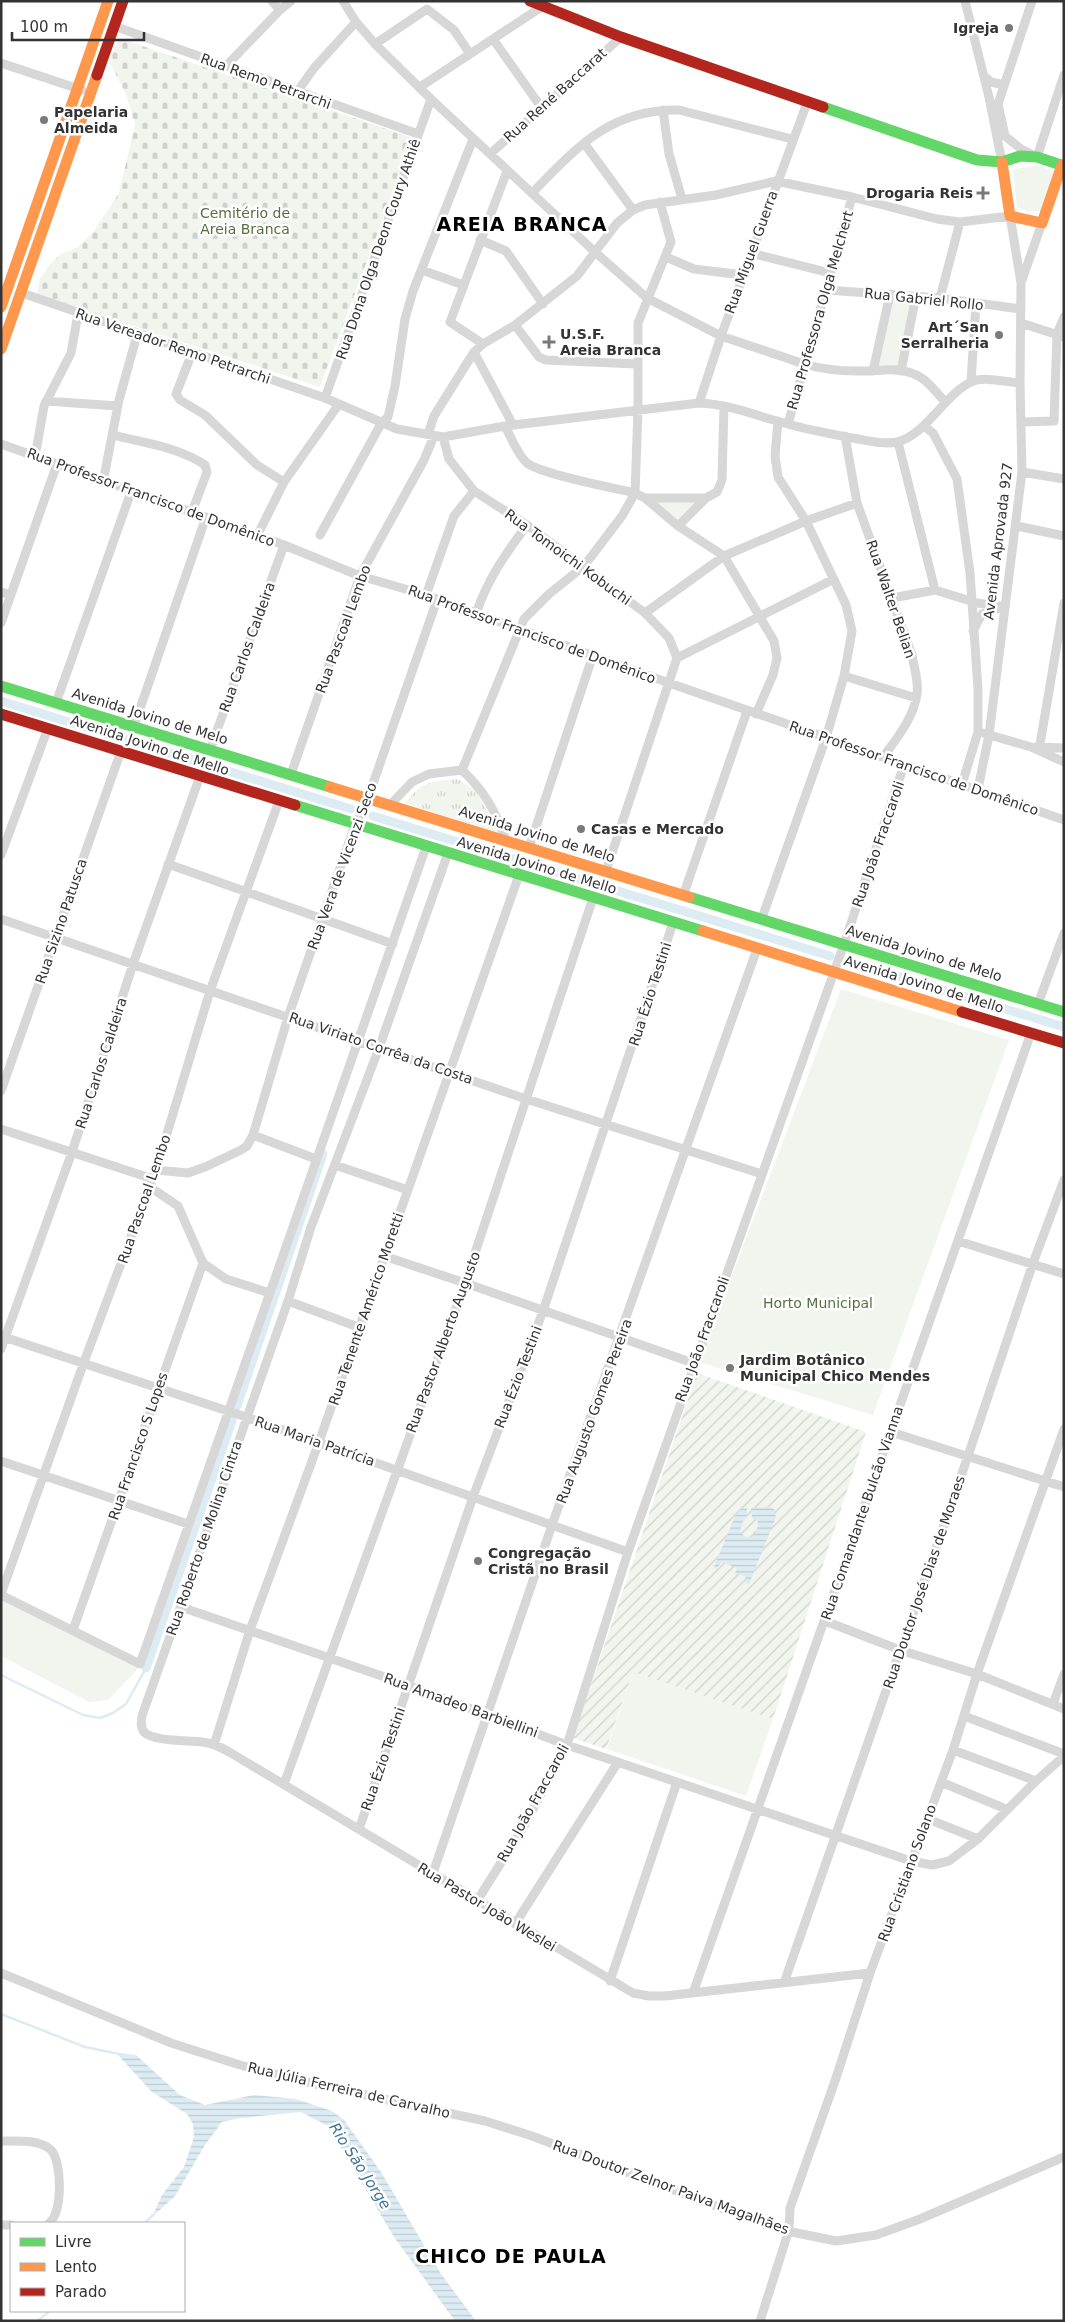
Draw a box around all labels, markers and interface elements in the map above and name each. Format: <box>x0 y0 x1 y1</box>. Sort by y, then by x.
scale bar <box>12 10 145 42</box>
text: 100 m <box>20 18 68 36</box>
place label: Igreja <box>953 20 999 36</box>
marker: Igreja <box>1003 22 1015 34</box>
street label: Rua René Baccarat <box>500 44 610 145</box>
street label: Rua Remo Petrarchi <box>199 50 333 112</box>
place label: Papelaria Almeida <box>54 104 128 136</box>
marker: Papelaria Almeida <box>38 114 50 126</box>
street label: Rua Dona Olga Deon Coury Athiê <box>333 137 423 361</box>
place label: Drogaria Reis <box>866 185 973 201</box>
marker: Drogaria Reis <box>977 187 989 199</box>
street label: Rua Miguel Guerra <box>721 188 781 316</box>
park label: Cemitério de Areia Branca <box>200 205 290 237</box>
street label: Rua Professora Olga Melchert <box>784 208 856 411</box>
district label: AREIA BRANCA <box>436 213 608 235</box>
street label: Rua Gabriel Rollo <box>864 285 984 313</box>
street label: Rua Vereador Remo Petrarchi <box>73 305 273 387</box>
place label: Art´San Serralheria <box>901 319 989 351</box>
place label: U.S.F. Areia Branca <box>560 326 661 358</box>
marker: Art´San Serralheria <box>993 329 1005 341</box>
marker: U.S.F. Areia Branca <box>542 335 556 349</box>
street label: Rua Professor Francisco de Domênico <box>25 445 277 549</box>
street label: Avenida Aprovada 927 <box>980 461 1016 621</box>
street label: Rua Tomoichi Kobuchi <box>502 506 634 608</box>
street label: Rua Walter Belian <box>863 538 919 660</box>
street label: Rua Pascoal Lembo <box>312 563 374 695</box>
street label: Rua Carlos Caldeira <box>216 580 278 714</box>
street label: Rua Professor Francisco de Domênico <box>406 582 658 686</box>
street label: Avenida Jovino de Melo <box>70 685 230 747</box>
street label: Avenida Jovino de Mello <box>69 712 231 778</box>
street label: Rua Professor Francisco de Domênico <box>787 718 1041 818</box>
street label: Rua João Fraccaroli <box>849 779 907 909</box>
street label: Rua Vera de Vicenzi Seco <box>304 780 380 952</box>
street label: Avenida Jovino de Melo <box>457 803 617 865</box>
place label: Casas e Mercado <box>591 821 724 837</box>
marker: Casas e Mercado <box>575 823 587 835</box>
street label: Avenida Jovino de Mello <box>455 833 619 897</box>
street label: Rua Sizino Patusca <box>32 856 90 986</box>
street label: Avenida Jovino de Melo <box>844 922 1004 984</box>
street label: Rua Ézio Testini <box>626 940 674 1048</box>
street label: Avenida Jovino de Mello <box>842 952 1006 1016</box>
street label: Rua Carlos Caldeira <box>72 995 130 1131</box>
street label: Rua Viriato Corrêa da Costa <box>287 1009 475 1087</box>
street label: Rua Pascoal Lembo <box>114 1133 174 1265</box>
street label: Rua Tenente Américo Moretti <box>325 1211 407 1407</box>
street label: Rua Pastor Alberto Augusto <box>403 1249 483 1435</box>
street label: Rua João Fraccaroli <box>672 1274 732 1404</box>
park label: Horto Municipal <box>763 1295 873 1311</box>
street label: Rua Augusto Gomes Pereira <box>553 1317 635 1505</box>
street label: Rua Ézio Testini <box>491 1324 545 1430</box>
place label: Jardim Botânico Municipal Chico Mendes <box>739 1352 930 1384</box>
marker: Jardim Botânico Municipal Chico Mendes <box>724 1362 736 1374</box>
street label: Rua Francisco S Lopes <box>105 1370 171 1522</box>
street label: Rua Comandante Bulcão Vianna <box>818 1404 906 1622</box>
street label: Rua Maria Patrícia <box>253 1413 377 1469</box>
street label: Rua Roberto de Molina Cintra <box>163 1438 245 1638</box>
street label: Rua Doutor José Dias de Moraes <box>880 1473 968 1691</box>
place label: Congregação Cristã no Brasil <box>488 1545 609 1577</box>
marker: Congregação Cristã no Brasil <box>472 1555 484 1567</box>
street label: Rua Amadeo Barbiellini <box>382 1670 540 1740</box>
street label: Rua Ézio Testini <box>358 1705 408 1813</box>
street label: Rua João Fraccaroli <box>494 1741 572 1865</box>
street label: Rua Cristiano Solano <box>875 1802 939 1944</box>
street label: Rua Pastor João Weslei <box>415 1859 559 1955</box>
street label: Rua Júlia Ferreira de Carvalho <box>246 2059 452 2121</box>
water label: Rio São Jorge <box>325 2119 395 2213</box>
street label: Rua Doutor Zelnor Paiva Magalhães <box>551 2137 791 2237</box>
legend <box>10 2222 185 2312</box>
text: Livre <box>55 2233 91 2251</box>
district label: CHICO DE PAULA <box>415 2245 607 2267</box>
text: Lento <box>55 2258 97 2276</box>
text: Parado <box>55 2283 107 2301</box>

